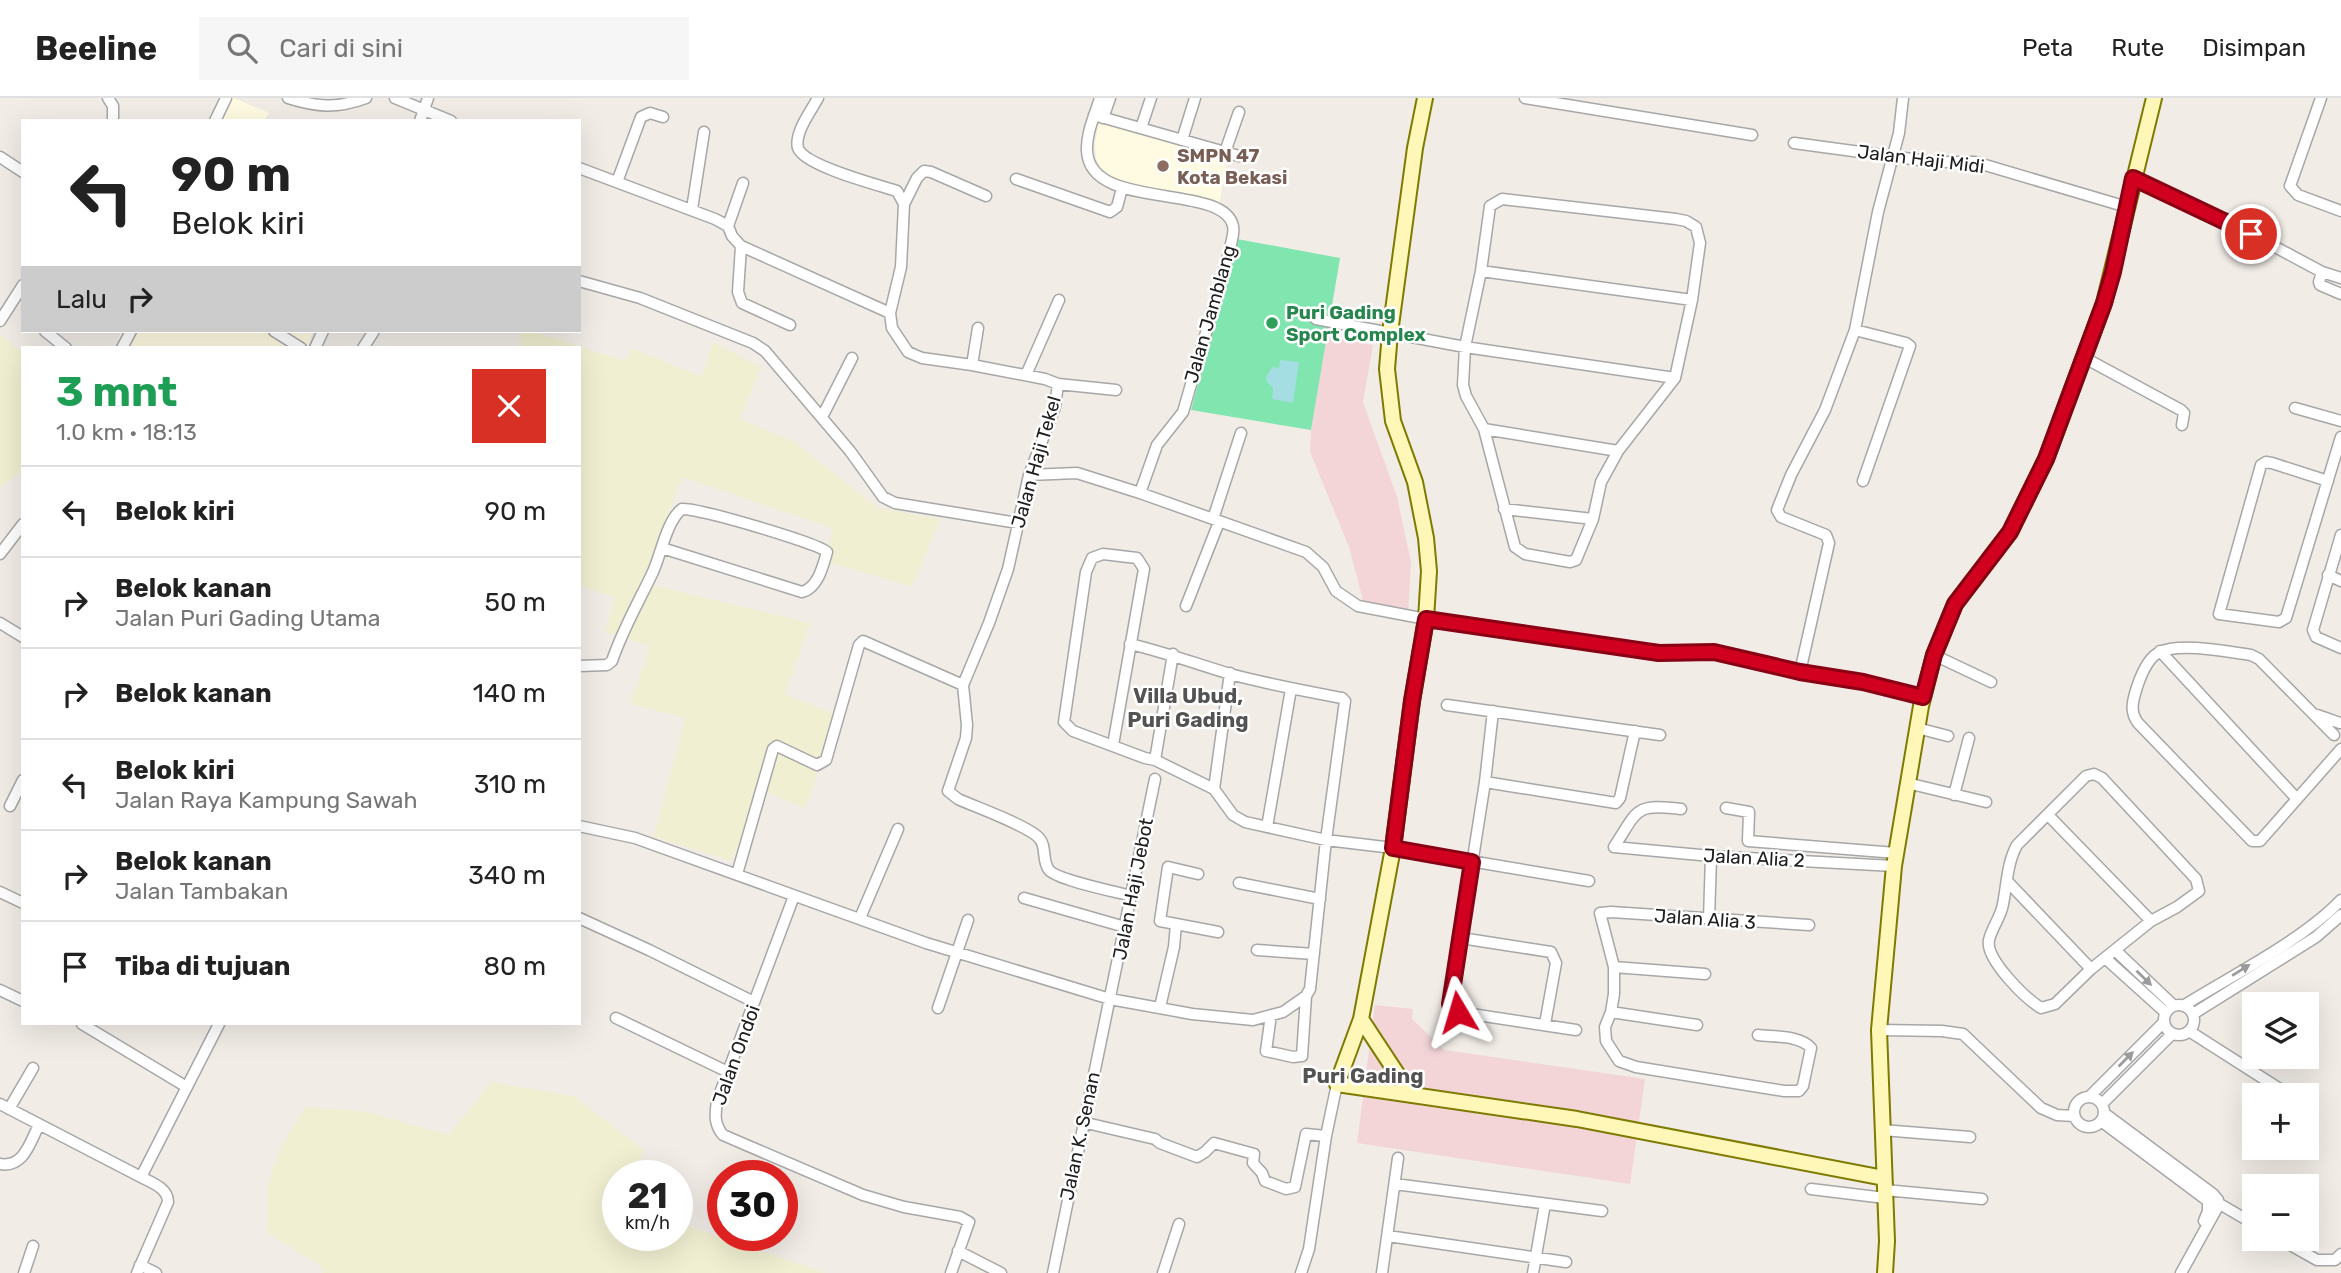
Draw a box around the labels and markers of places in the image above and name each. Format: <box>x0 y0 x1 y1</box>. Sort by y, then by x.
place label: SMPN 47 Kota Bekasi <box>1177 144 1287 189</box>
marker: SMPN 47 Kota Bekasi <box>1155 158 1171 174</box>
pin <box>2221 204 2281 264</box>
place label: Puri Gading Sport Complex <box>1286 301 1426 346</box>
marker: Puri Gading Sport Complex <box>1264 315 1280 331</box>

